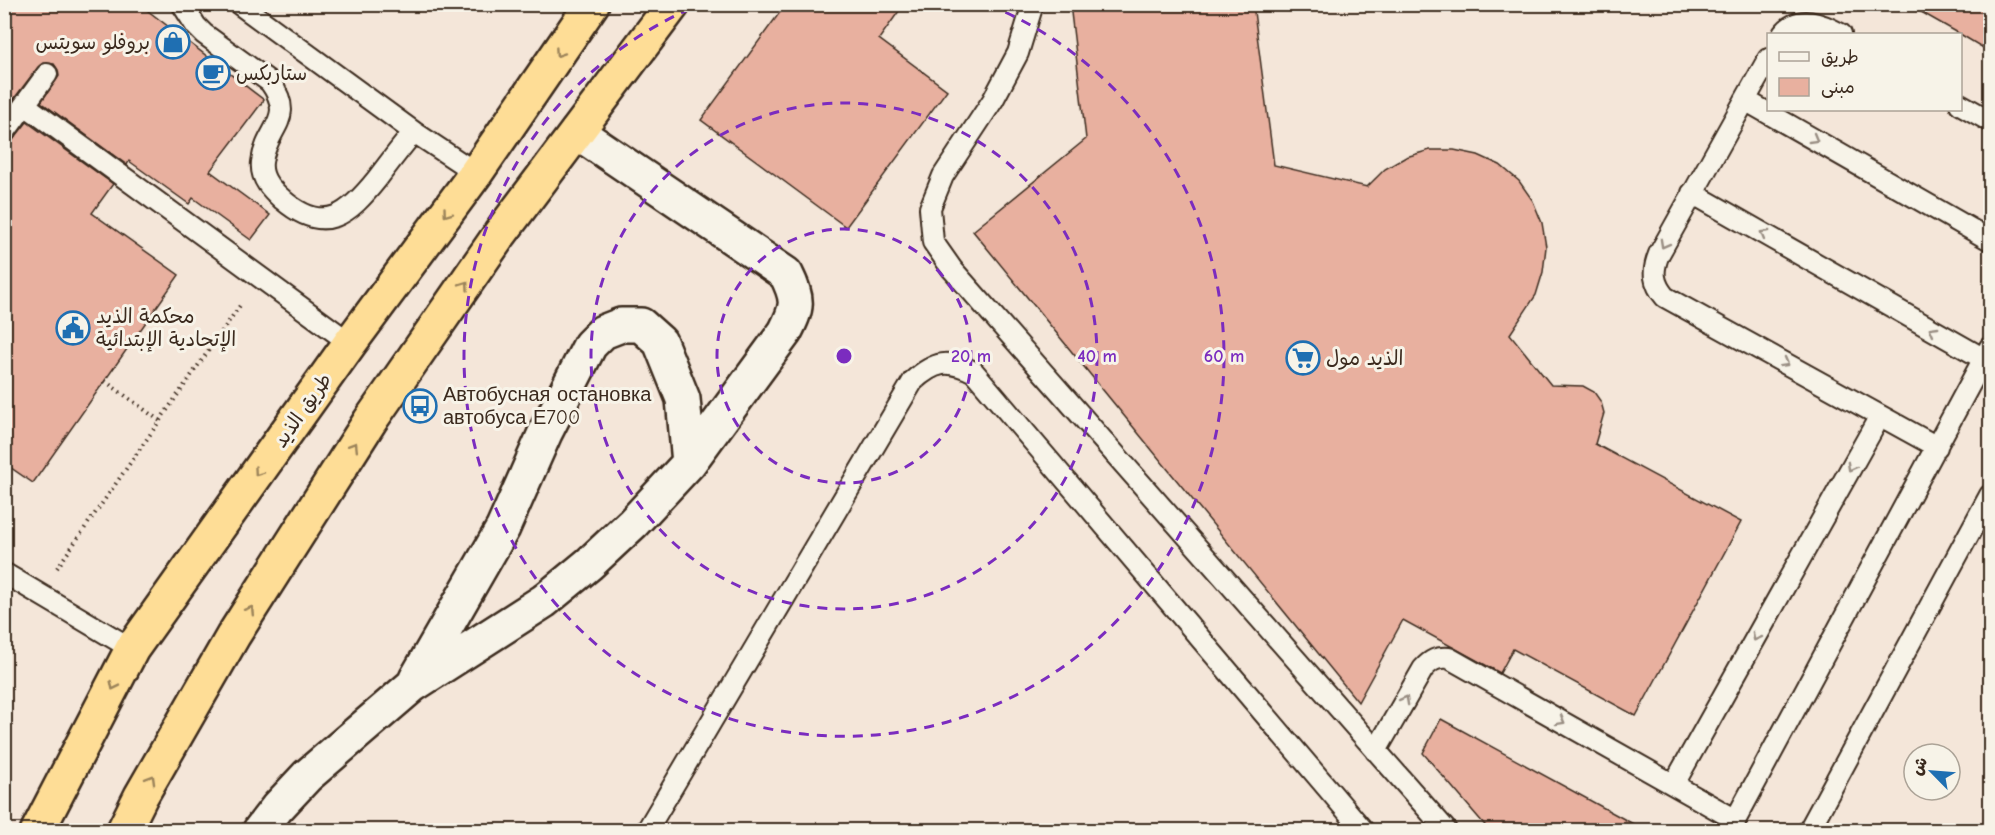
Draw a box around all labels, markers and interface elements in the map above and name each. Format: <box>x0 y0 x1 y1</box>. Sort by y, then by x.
shop icon: بروفلو سويتس <box>155 24 191 60</box>
place label: بروفلو سويتس <box>35 31 150 56</box>
legend <box>1767 33 1962 111</box>
one-way arrow <box>555 46 566 57</box>
text: طريق <box>1821 47 1859 68</box>
cafe icon: ستاربكس <box>195 55 231 91</box>
place label: ستاربكس <box>236 62 307 85</box>
text: مبنى <box>1821 77 1855 98</box>
one-way arrow <box>1808 132 1818 143</box>
one-way arrow <box>443 206 454 217</box>
one-way arrow <box>1760 229 1770 241</box>
one-way arrow <box>1660 238 1671 249</box>
one-way arrow <box>458 281 469 292</box>
place label: محكمة الذيد الإتحادية الإبتدائية <box>96 305 236 352</box>
public building icon: محكمة الذيد الإتحادية الإبتدائية <box>55 310 91 346</box>
one-way arrow <box>1929 326 1939 337</box>
supermarket icon: الذيد مول <box>1285 340 1321 376</box>
centre of rings <box>834 346 854 366</box>
text: 20 m <box>951 346 991 367</box>
text: 40 m <box>1077 346 1117 367</box>
text: 60 m <box>1204 346 1244 367</box>
place label: الذيد مول <box>1326 347 1403 370</box>
one-way arrow <box>1779 356 1789 367</box>
street label: طريق الذيد <box>269 369 336 452</box>
place label: Автобусная остановка автобуса Е700 <box>443 383 652 429</box>
bus stop icon: Автобусная остановка автобуса Е700 <box>402 388 438 424</box>
one-way arrow <box>347 442 359 452</box>
one-way arrow <box>1847 460 1858 471</box>
one-way arrow <box>254 466 265 477</box>
one-way arrow <box>242 606 253 617</box>
one-way arrow <box>1752 631 1763 641</box>
one-way arrow <box>110 679 121 690</box>
one-way arrow <box>1398 696 1409 706</box>
one-way arrow <box>1555 714 1565 725</box>
north arrow <box>1902 742 1962 802</box>
text: ش <box>1907 754 1931 778</box>
one-way arrow <box>144 775 155 785</box>

